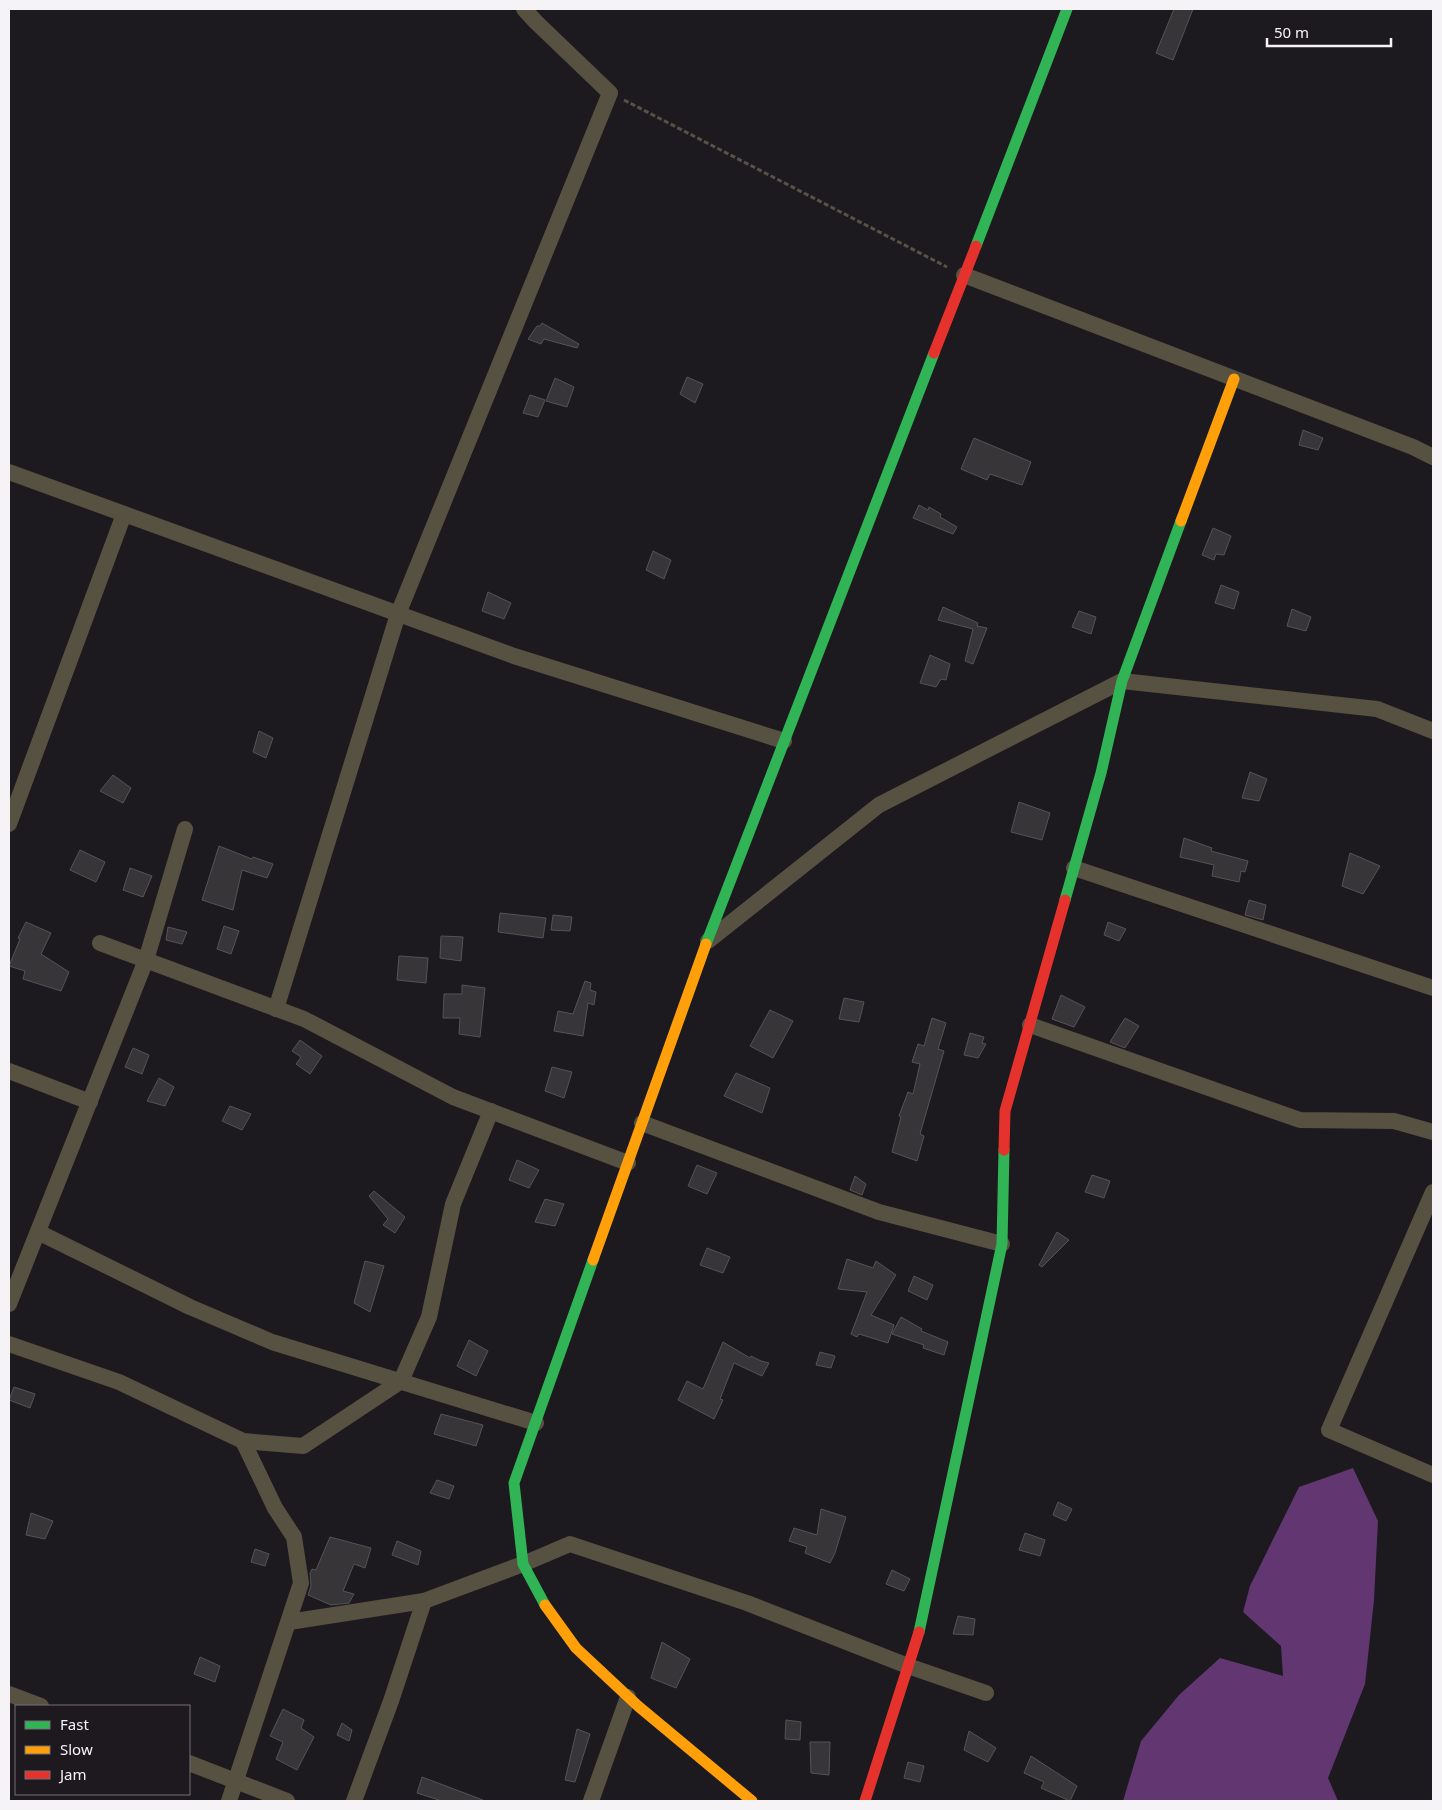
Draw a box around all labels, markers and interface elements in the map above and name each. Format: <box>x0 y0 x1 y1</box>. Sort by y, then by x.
scale bar <box>1267 15 1391 47</box>
text: 50 m <box>1274 22 1309 42</box>
legend <box>15 1705 190 1795</box>
text: Fast <box>60 1714 89 1734</box>
text: Slow <box>60 1739 93 1759</box>
text: Jam <box>58 1764 87 1784</box>

